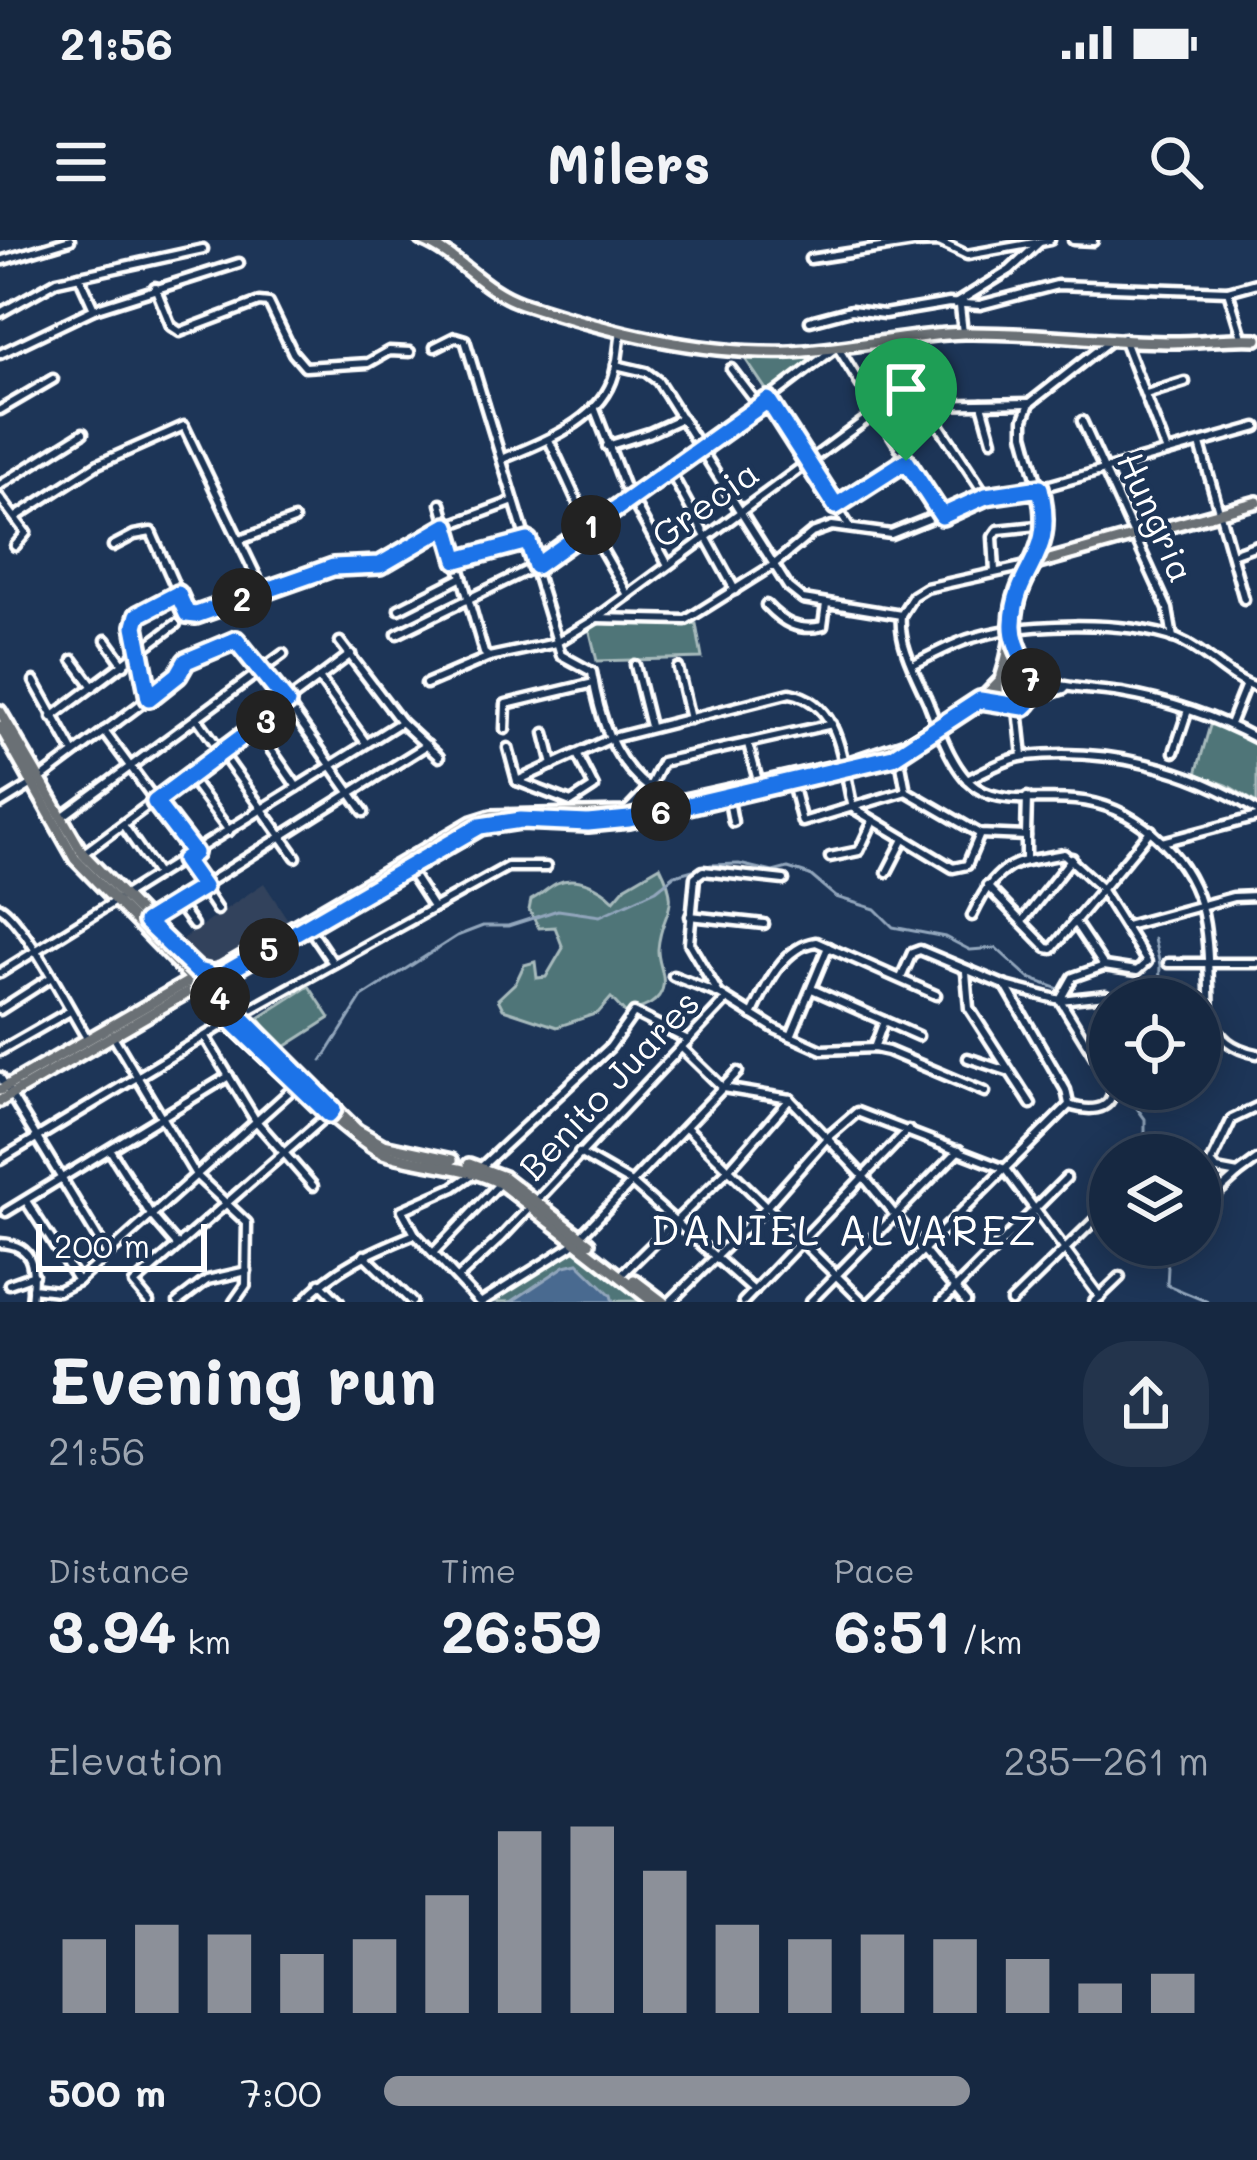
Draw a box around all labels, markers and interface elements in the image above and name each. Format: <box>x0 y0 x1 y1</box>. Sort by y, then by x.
text: 21:56 <box>60 13 173 71</box>
text: Milers <box>546 127 711 198</box>
icon: menu <box>48 129 114 195</box>
icon: search <box>1143 129 1209 195</box>
pin <box>855 338 957 461</box>
icon: arrive <box>873 356 939 422</box>
street label: Hungria <box>1108 444 1207 589</box>
street label: Grecia <box>641 448 767 558</box>
pin: 1 <box>561 495 621 555</box>
text: 1 <box>584 503 598 546</box>
pin: 2 <box>212 568 272 628</box>
text: 2 <box>233 576 251 619</box>
pin: 7 <box>1001 648 1061 708</box>
text: 7 <box>1022 656 1040 699</box>
pin: 3 <box>236 690 296 750</box>
text: 3 <box>256 698 276 741</box>
pin: 6 <box>631 781 691 841</box>
text: 6 <box>651 789 671 832</box>
pin: 5 <box>239 918 299 978</box>
text: 5 <box>259 926 279 969</box>
pin: 4 <box>190 967 250 1027</box>
text: 4 <box>210 975 230 1018</box>
map controls <box>1089 978 1221 1266</box>
button: locate <box>1089 978 1221 1110</box>
street label: Benito Juares <box>507 979 708 1189</box>
button: layers <box>1089 1134 1221 1266</box>
district label: DANIEL ALVAREZ <box>650 1202 1040 1257</box>
scale bar <box>36 1218 207 1271</box>
text: 200 m <box>54 1223 150 1266</box>
text: Evening run <box>48 1336 437 1422</box>
button: share <box>1083 1341 1209 1467</box>
text: 21:56 <box>48 1424 146 1475</box>
text: Distance <box>48 1548 190 1591</box>
text: Time <box>441 1548 516 1591</box>
text: Pace <box>834 1548 915 1591</box>
text: 3.94 <box>48 1591 177 1669</box>
text: 26:59 <box>441 1591 601 1669</box>
text: 6:51 <box>834 1591 951 1669</box>
text: km <box>177 1619 231 1662</box>
text: /km <box>951 1619 1023 1662</box>
text: Elevation <box>48 1734 223 1785</box>
text: 235–261 m <box>1003 1734 1209 1785</box>
text: 500 m <box>48 2066 166 2117</box>
text: 7:00 <box>240 2066 322 2117</box>

